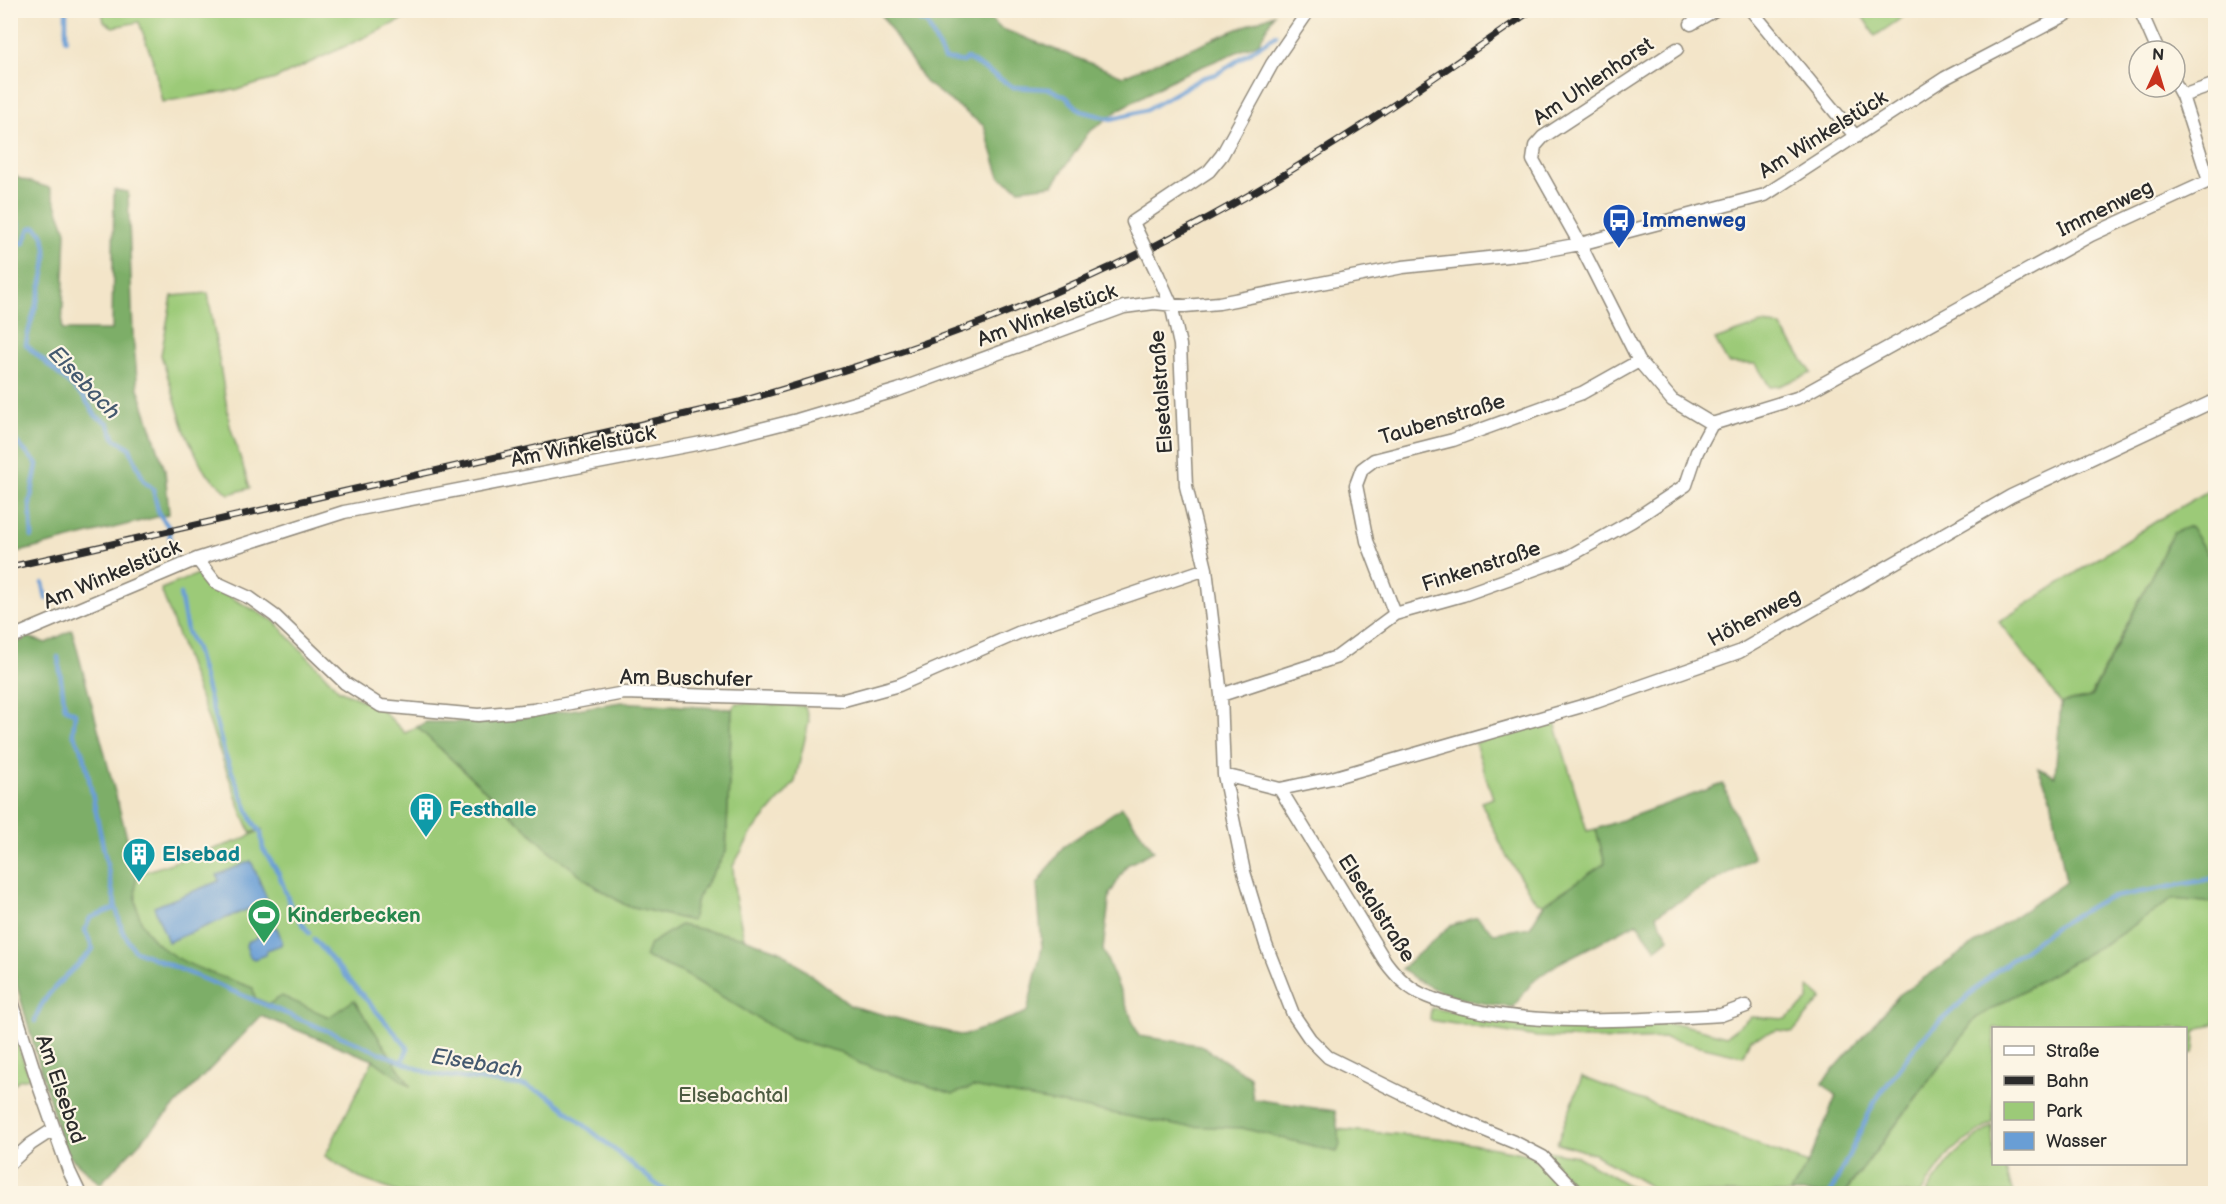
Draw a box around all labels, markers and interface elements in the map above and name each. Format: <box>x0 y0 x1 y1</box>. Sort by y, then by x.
street label: Am Uhlenhorst <box>1528 32 1659 131</box>
north arrow <box>2127 39 2187 99</box>
text: N <box>2151 46 2165 65</box>
street label: Am Winkelstück <box>1754 84 1893 184</box>
street label: Immenweg <box>2053 174 2157 242</box>
bus stop icon: Immenweg <box>1601 202 1637 249</box>
place label: Immenweg <box>1642 208 1746 233</box>
street label: Am Winkelstück <box>974 278 1121 352</box>
street label: Elsetalstraße <box>1145 329 1178 455</box>
water label: Elsebach <box>42 341 126 425</box>
street label: Taubenstraße <box>1376 388 1508 450</box>
street label: Am Winkelstück <box>509 420 658 473</box>
street label: Am Winkelstück <box>40 534 185 615</box>
street label: Finkenstraße <box>1419 535 1544 597</box>
street label: Höhenweg <box>1704 583 1805 652</box>
street label: Am Buschufer <box>620 665 753 692</box>
building icon: Festhalle <box>408 791 444 838</box>
place label: Festhalle <box>449 797 537 822</box>
building icon: Elsebad <box>121 836 157 883</box>
place label: Elsebad <box>162 842 240 867</box>
street label: Elsetalstraße <box>1332 850 1421 967</box>
sports icon: Kinderbecken <box>246 897 282 944</box>
place label: Kinderbecken <box>287 903 421 928</box>
legend <box>1992 1027 2187 1165</box>
street label: Am Elsebad <box>30 1032 91 1147</box>
text: Straße <box>2046 1041 2100 1062</box>
water label: Elsebach <box>429 1043 524 1084</box>
text: Bahn <box>2046 1071 2089 1092</box>
park label: Elsebachtal <box>678 1083 788 1108</box>
text: Park <box>2046 1101 2082 1122</box>
text: Wasser <box>2046 1131 2107 1152</box>

